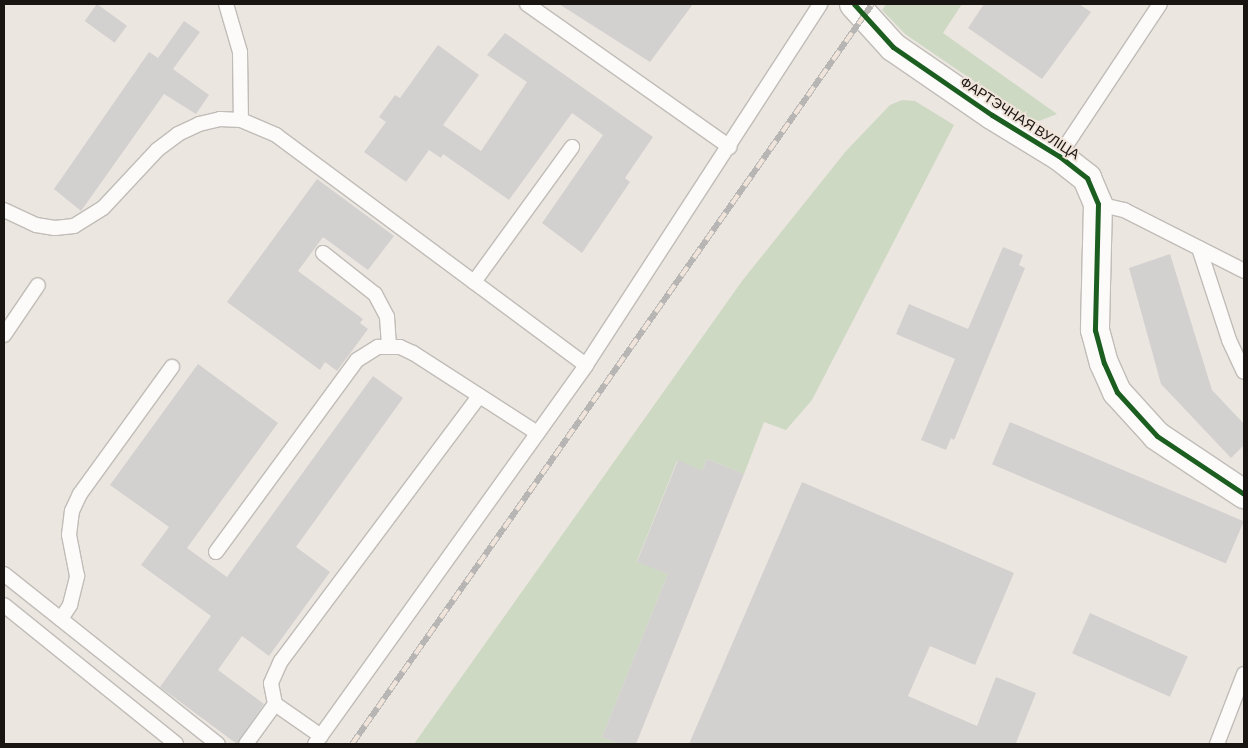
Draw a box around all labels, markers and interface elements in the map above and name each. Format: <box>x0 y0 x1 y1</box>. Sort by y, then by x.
street label: ФАРТЭЧНАЯ ВУЛІЦА <box>957 73 1083 163</box>

